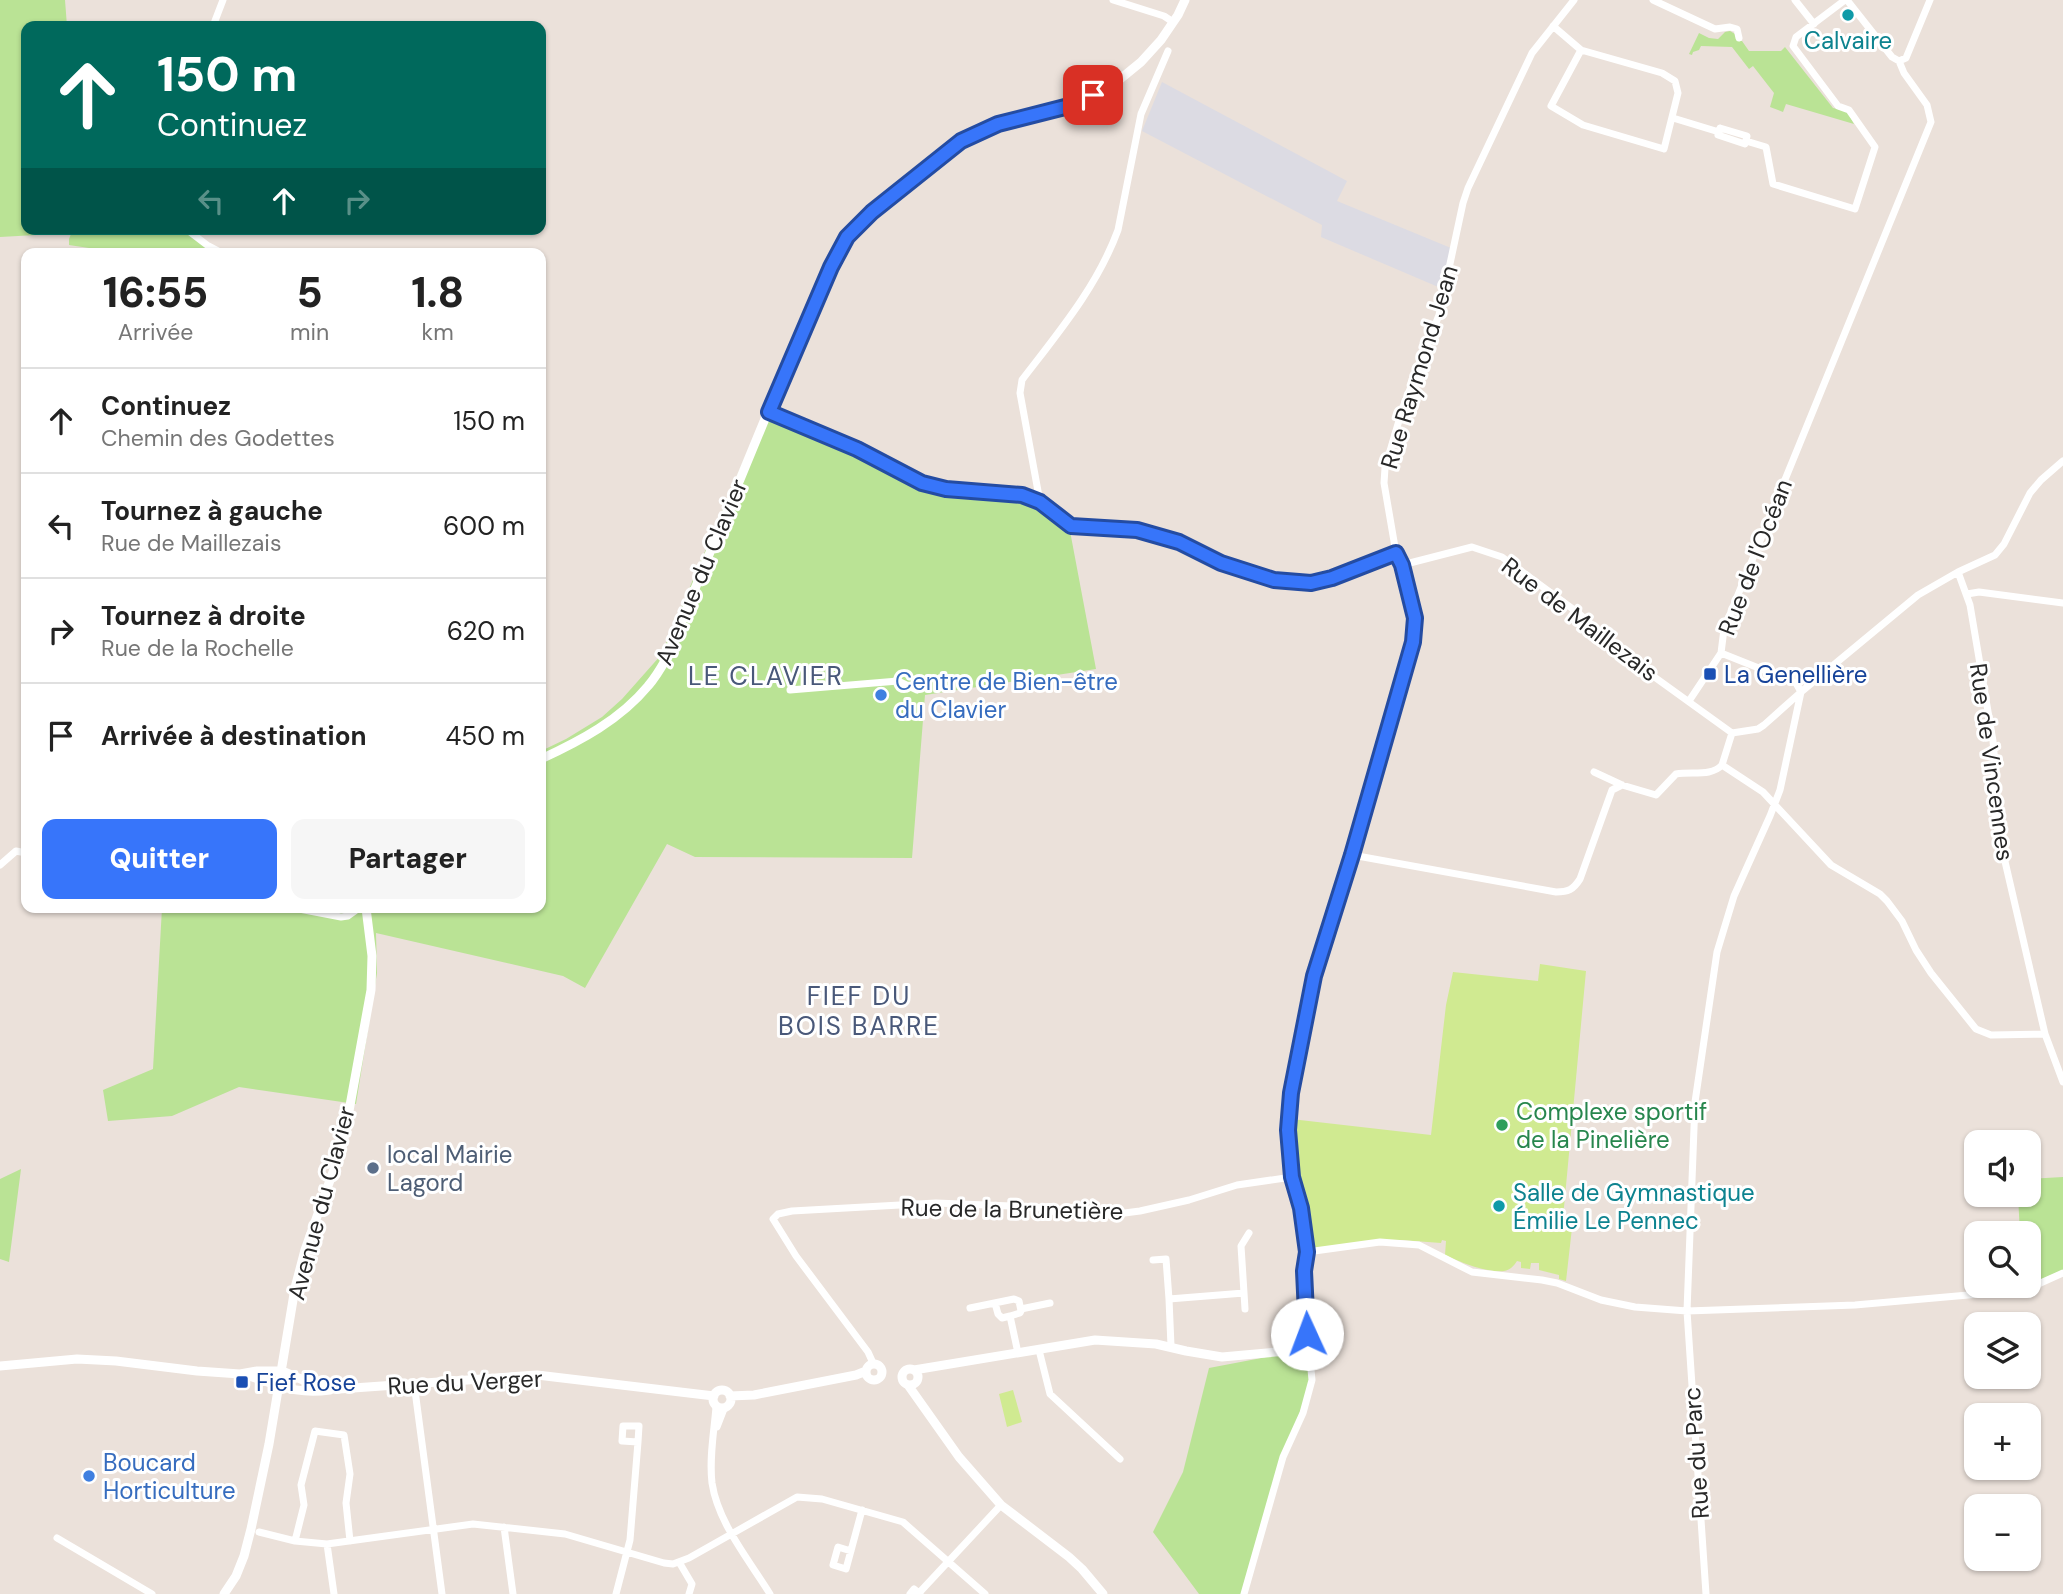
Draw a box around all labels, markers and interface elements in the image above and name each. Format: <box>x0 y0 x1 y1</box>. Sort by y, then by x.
marker: Calvaire <box>1840 7 1856 23</box>
place label: Calvaire <box>1804 25 1892 56</box>
text: 150 m <box>157 42 297 106</box>
icon: ahead <box>42 49 133 140</box>
pin <box>1063 65 1123 125</box>
icon: arrive <box>1074 76 1112 114</box>
text: Continuez <box>157 104 307 146</box>
icon: left <box>192 182 230 220</box>
icon: ahead <box>265 182 303 220</box>
icon: right <box>338 182 376 220</box>
street label: Rue Raymond Jean <box>1373 261 1465 473</box>
text: 16:55 <box>103 265 208 320</box>
text: 5 <box>297 265 323 320</box>
text: 1.8 <box>411 265 464 320</box>
text: Arrivée <box>118 317 193 347</box>
text: min <box>290 317 329 347</box>
text: km <box>422 317 454 347</box>
text: Continuez <box>101 389 231 423</box>
icon: ahead <box>42 402 80 440</box>
text: 150 m <box>453 404 525 438</box>
text: Chemin des Godettes <box>101 423 335 453</box>
street label: Avenue du Clavier <box>648 474 754 670</box>
street label: Rue de l'Océan <box>1711 474 1799 640</box>
text: Tournez à gauche <box>101 494 323 528</box>
icon: left <box>42 507 80 545</box>
text: 600 m <box>443 509 525 543</box>
text: Rue de Maillezais <box>101 528 281 558</box>
street label: Rue de Maillezais <box>1495 550 1665 688</box>
text: Tournez à droite <box>101 599 306 633</box>
icon: right <box>42 612 80 650</box>
text: 620 m <box>447 614 525 648</box>
text: Rue de la Rochelle <box>101 633 294 663</box>
district label: LE CLAVIER <box>688 659 844 693</box>
place label: La Genellière <box>1724 659 1867 690</box>
street label: Rue de Vincennes <box>1963 661 2021 863</box>
place label: Centre de Bien-être du Clavier <box>895 666 1118 725</box>
marker: La Genellière <box>1702 666 1718 682</box>
marker: Centre de Bien-être du Clavier <box>873 687 889 703</box>
icon: arrive <box>42 717 80 755</box>
text: Arrivée à destination <box>101 719 367 753</box>
text: 450 m <box>445 719 525 753</box>
button: Quitter <box>42 819 277 899</box>
button: Partager <box>291 819 525 899</box>
district label: FIEF DU BOIS BARRE <box>778 979 940 1043</box>
place label: Complexe sportif de la Pinelière <box>1516 1096 1707 1155</box>
street label: Avenue du Clavier <box>280 1103 362 1303</box>
marker: Complexe sportif de la Pinelière <box>1494 1117 1510 1133</box>
map controls <box>1964 1130 2041 1571</box>
button: sound <box>1964 1130 2041 1207</box>
place label: local Mairie Lagord <box>387 1139 512 1198</box>
marker: local Mairie Lagord <box>365 1160 381 1176</box>
place label: Salle de Gymnastique Émilie Le Pennec <box>1513 1177 1755 1236</box>
street label: Rue de la Brunetière <box>900 1192 1124 1226</box>
marker: Salle de Gymnastique Émilie Le Pennec <box>1491 1198 1507 1214</box>
button: search <box>1964 1221 2041 1298</box>
position arrow <box>1270 1297 1344 1371</box>
button: layers <box>1964 1312 2041 1389</box>
street label: Rue du Verger <box>387 1362 543 1402</box>
place label: Fief Rose <box>256 1367 356 1398</box>
marker: Fief Rose <box>234 1374 250 1390</box>
street label: Rue du Parc <box>1676 1386 1716 1520</box>
button: + <box>1964 1403 2041 1480</box>
place label: Boucard Horticulture <box>103 1447 236 1506</box>
marker: Boucard Horticulture <box>81 1468 97 1484</box>
button: − <box>1964 1494 2041 1571</box>

